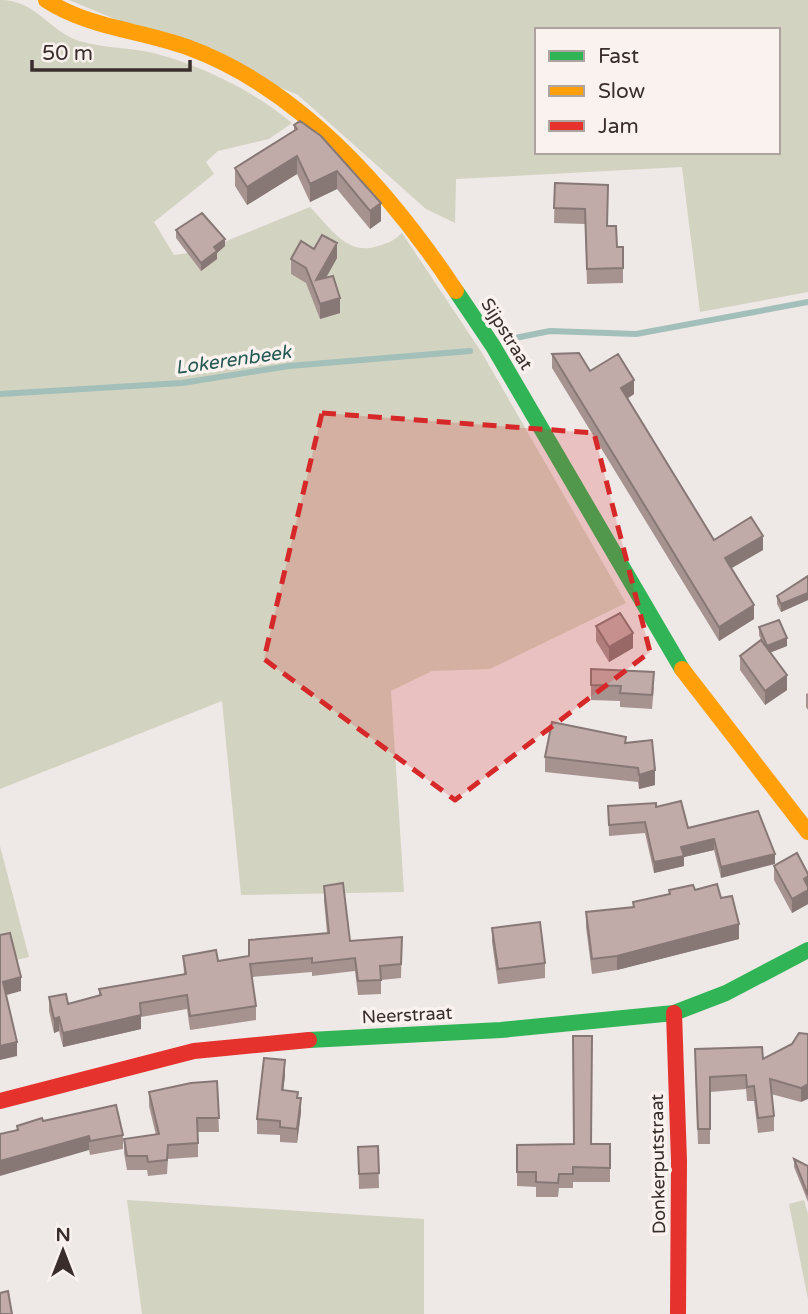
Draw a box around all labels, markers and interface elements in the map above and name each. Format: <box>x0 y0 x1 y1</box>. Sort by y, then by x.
scale bar <box>32 28 189 72</box>
legend <box>535 28 780 154</box>
text: 50 m <box>42 41 93 66</box>
text: Fast <box>598 44 639 69</box>
text: Slow <box>598 79 646 104</box>
text: Jam <box>598 114 639 139</box>
street label: Sijpstraat <box>476 294 538 374</box>
water label: Lokerenbeek <box>174 341 294 379</box>
street label: Neerstraat <box>361 1002 453 1028</box>
street label: Donkerputstraat <box>646 1094 670 1234</box>
north arrow <box>28 1216 98 1286</box>
text: N <box>55 1224 71 1246</box>

